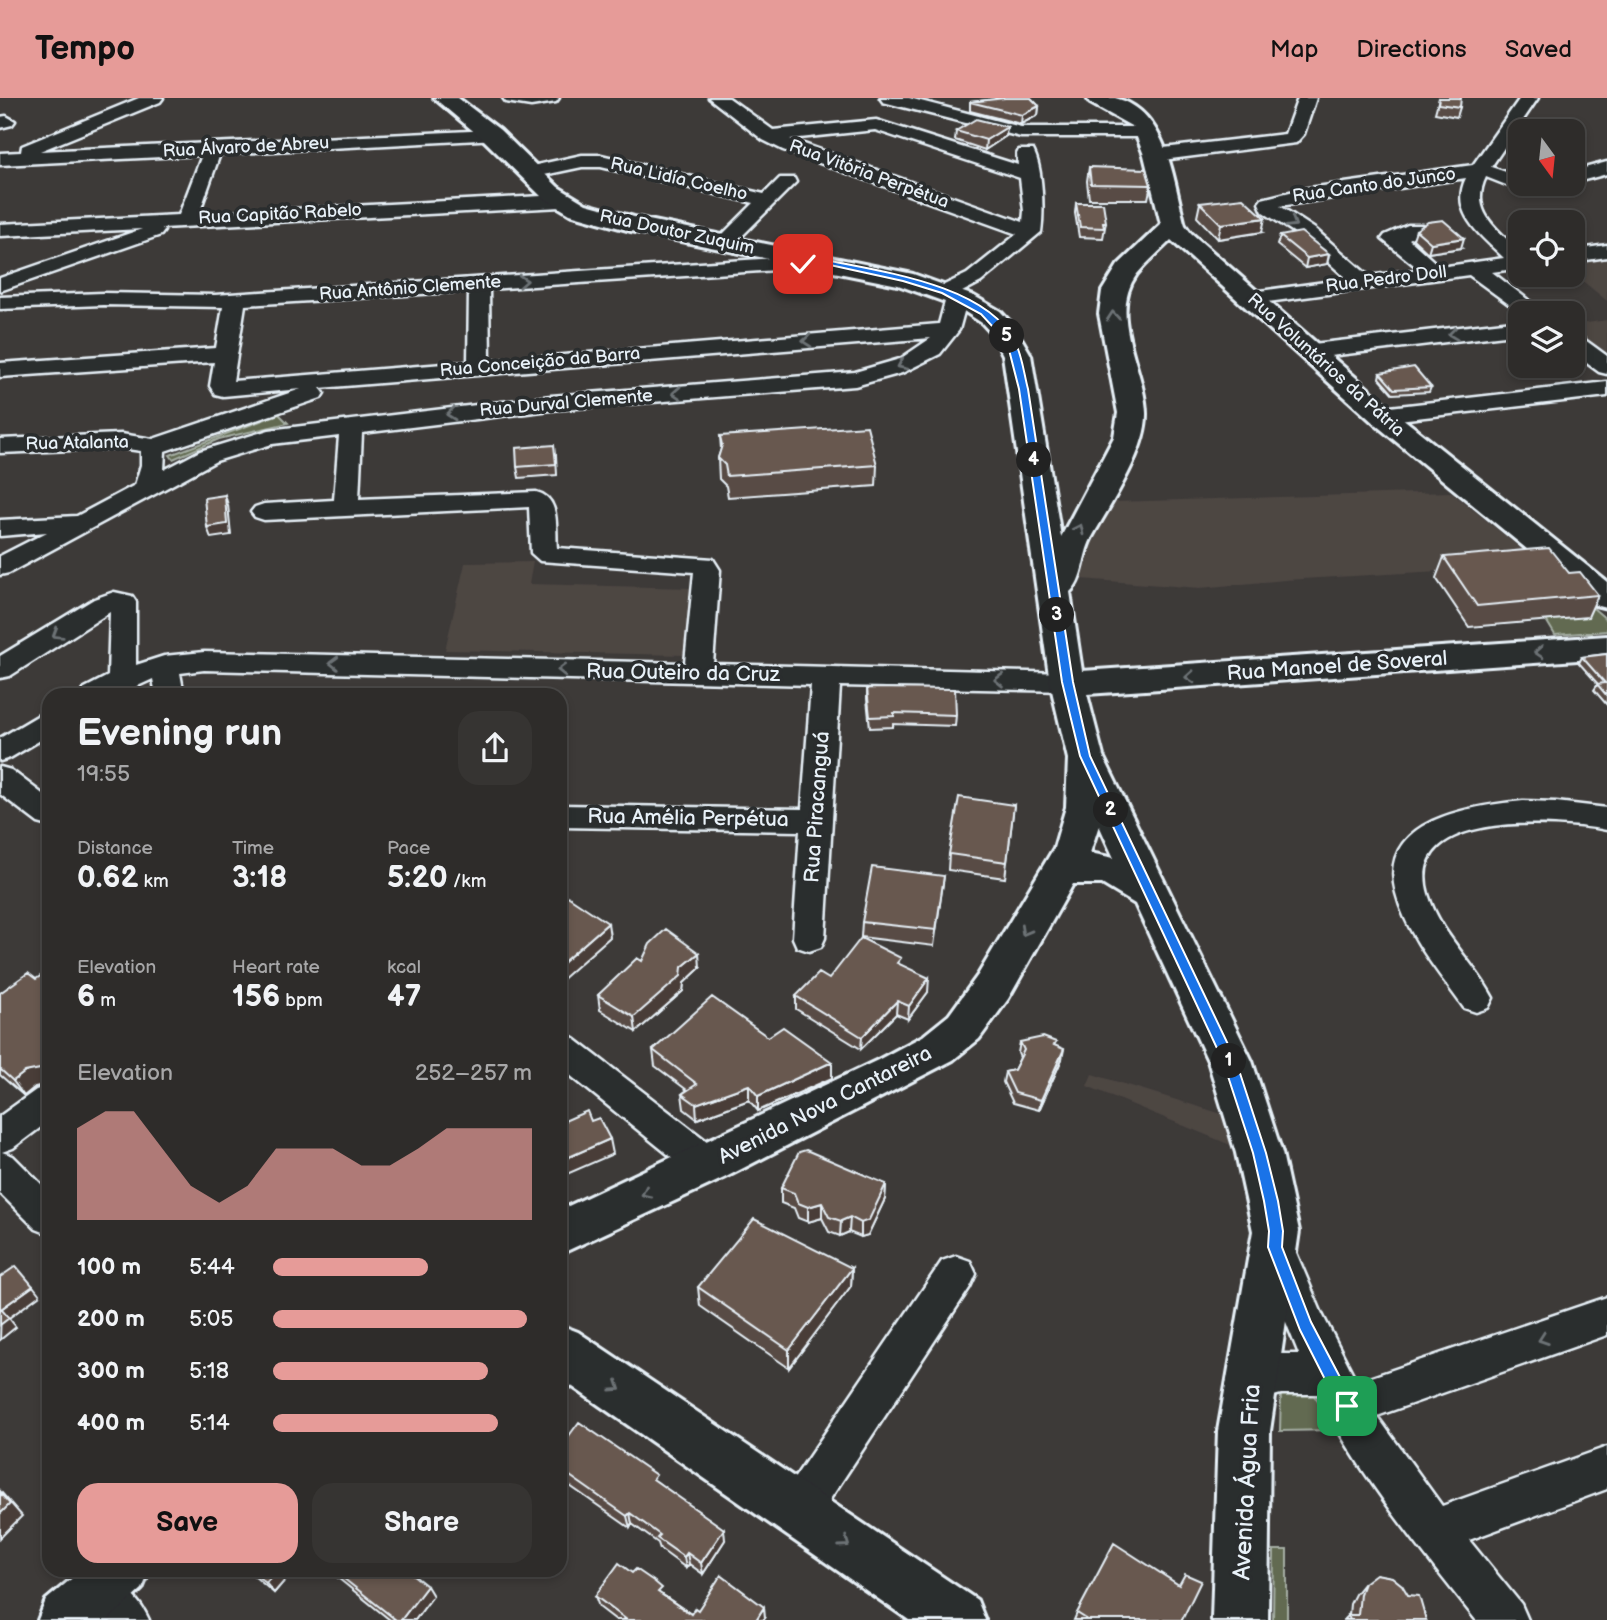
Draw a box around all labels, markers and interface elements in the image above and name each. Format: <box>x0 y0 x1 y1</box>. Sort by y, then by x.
text: Tempo <box>35 29 135 69</box>
text: Map <box>1270 35 1318 64</box>
text: Directions <box>1356 35 1467 64</box>
text: Saved <box>1505 35 1572 64</box>
north arrow <box>1508 119 1586 196</box>
map controls <box>1508 119 1585 378</box>
street label: Rua Álvaro de Abreu <box>162 130 330 162</box>
street label: Rua Vitória Perpétua <box>786 135 952 213</box>
street label: Rua Lidía Coelho <box>608 153 750 205</box>
street label: Rua Canto do Junco <box>1291 163 1457 207</box>
street label: Rua Capitão Rabelo <box>198 199 362 229</box>
street label: Rua Doutor Zuquim <box>598 205 756 259</box>
button: locate <box>1508 210 1585 287</box>
one-way arrow <box>1285 215 1298 228</box>
pin <box>773 234 833 294</box>
icon: check <box>784 245 822 283</box>
street label: Rua Pedro Doll <box>1324 261 1448 297</box>
street label: Rua Antônio Clemente <box>318 271 502 305</box>
one-way arrow <box>518 274 529 289</box>
street label: Rua Voluntários da Pátria <box>1243 289 1409 441</box>
button: layers <box>1508 301 1585 378</box>
one-way arrow <box>1106 310 1121 321</box>
pin: 5 <box>990 318 1024 354</box>
text: 5 <box>1001 324 1012 347</box>
one-way arrow <box>1447 327 1459 342</box>
one-way arrow <box>801 333 812 348</box>
street label: Rua Conceição da Barra <box>439 343 641 381</box>
one-way arrow <box>897 356 909 370</box>
street label: Rua Durval Clemente <box>479 385 654 421</box>
one-way arrow <box>672 385 683 400</box>
one-way arrow <box>445 407 457 422</box>
street label: Rua Atalanta <box>25 432 129 454</box>
pin: 4 <box>1016 442 1052 478</box>
text: 4 <box>1028 448 1039 471</box>
one-way arrow <box>1071 524 1085 536</box>
pin: 3 <box>1040 598 1074 632</box>
text: 3 <box>1051 603 1062 626</box>
one-way arrow <box>51 626 64 639</box>
one-way arrow <box>1533 644 1544 659</box>
street label: Rua Manoel de Soveral <box>1226 646 1448 686</box>
one-way arrow <box>328 655 339 671</box>
street label: Rua Outeiro da Cruz <box>586 659 781 687</box>
one-way arrow <box>556 662 567 677</box>
one-way arrow <box>1184 669 1195 684</box>
one-way arrow <box>994 673 1005 688</box>
text: Evening run <box>77 711 282 756</box>
button: share <box>458 711 532 785</box>
street label: Rua Piracanguá <box>799 730 835 884</box>
text: 19:55 <box>77 760 130 788</box>
pin: 2 <box>1094 792 1128 828</box>
text: 2 <box>1105 798 1116 821</box>
street label: Rua Amélia Perpétua <box>587 804 789 832</box>
text: Distance <box>77 837 153 860</box>
text: Time <box>232 837 274 860</box>
text: Pace <box>387 837 430 860</box>
text: 0.62 <box>77 860 138 896</box>
text: 3:18 <box>232 860 287 896</box>
text: 5:20 <box>387 860 448 896</box>
text: km <box>138 870 169 893</box>
text: /km <box>448 870 486 893</box>
one-way arrow <box>1020 924 1033 936</box>
text: Elevation <box>77 956 156 979</box>
text: Heart rate <box>232 956 320 979</box>
text: kcal <box>387 956 421 979</box>
text: 6 <box>77 979 95 1015</box>
text: 156 <box>232 979 280 1015</box>
text: 47 <box>387 979 421 1015</box>
text: m <box>95 989 116 1012</box>
text: bpm <box>280 989 323 1012</box>
street label: Avenida Nova Cantareira <box>714 1040 936 1170</box>
pin: 1 <box>1212 1044 1246 1079</box>
text: 1 <box>1225 1049 1233 1072</box>
text: Elevation <box>77 1059 173 1087</box>
text: 252–257 m <box>415 1059 532 1087</box>
one-way arrow <box>641 1185 654 1199</box>
text: 100 m <box>77 1253 141 1281</box>
text: 5:44 <box>189 1253 235 1281</box>
text: 200 m <box>77 1305 145 1333</box>
text: 5:05 <box>189 1305 234 1333</box>
one-way arrow <box>1537 1331 1549 1345</box>
text: 300 m <box>77 1357 145 1385</box>
text: 5:18 <box>189 1357 229 1385</box>
pin <box>1317 1376 1377 1436</box>
one-way arrow <box>609 1379 622 1392</box>
street label: Avenida Água Fria <box>1226 1383 1267 1581</box>
icon: arrive <box>1328 1387 1366 1425</box>
text: 400 m <box>77 1409 145 1437</box>
text: 5:14 <box>189 1409 230 1437</box>
button: Save <box>77 1483 298 1563</box>
button: Share <box>312 1483 532 1563</box>
one-way arrow <box>837 1535 850 1547</box>

